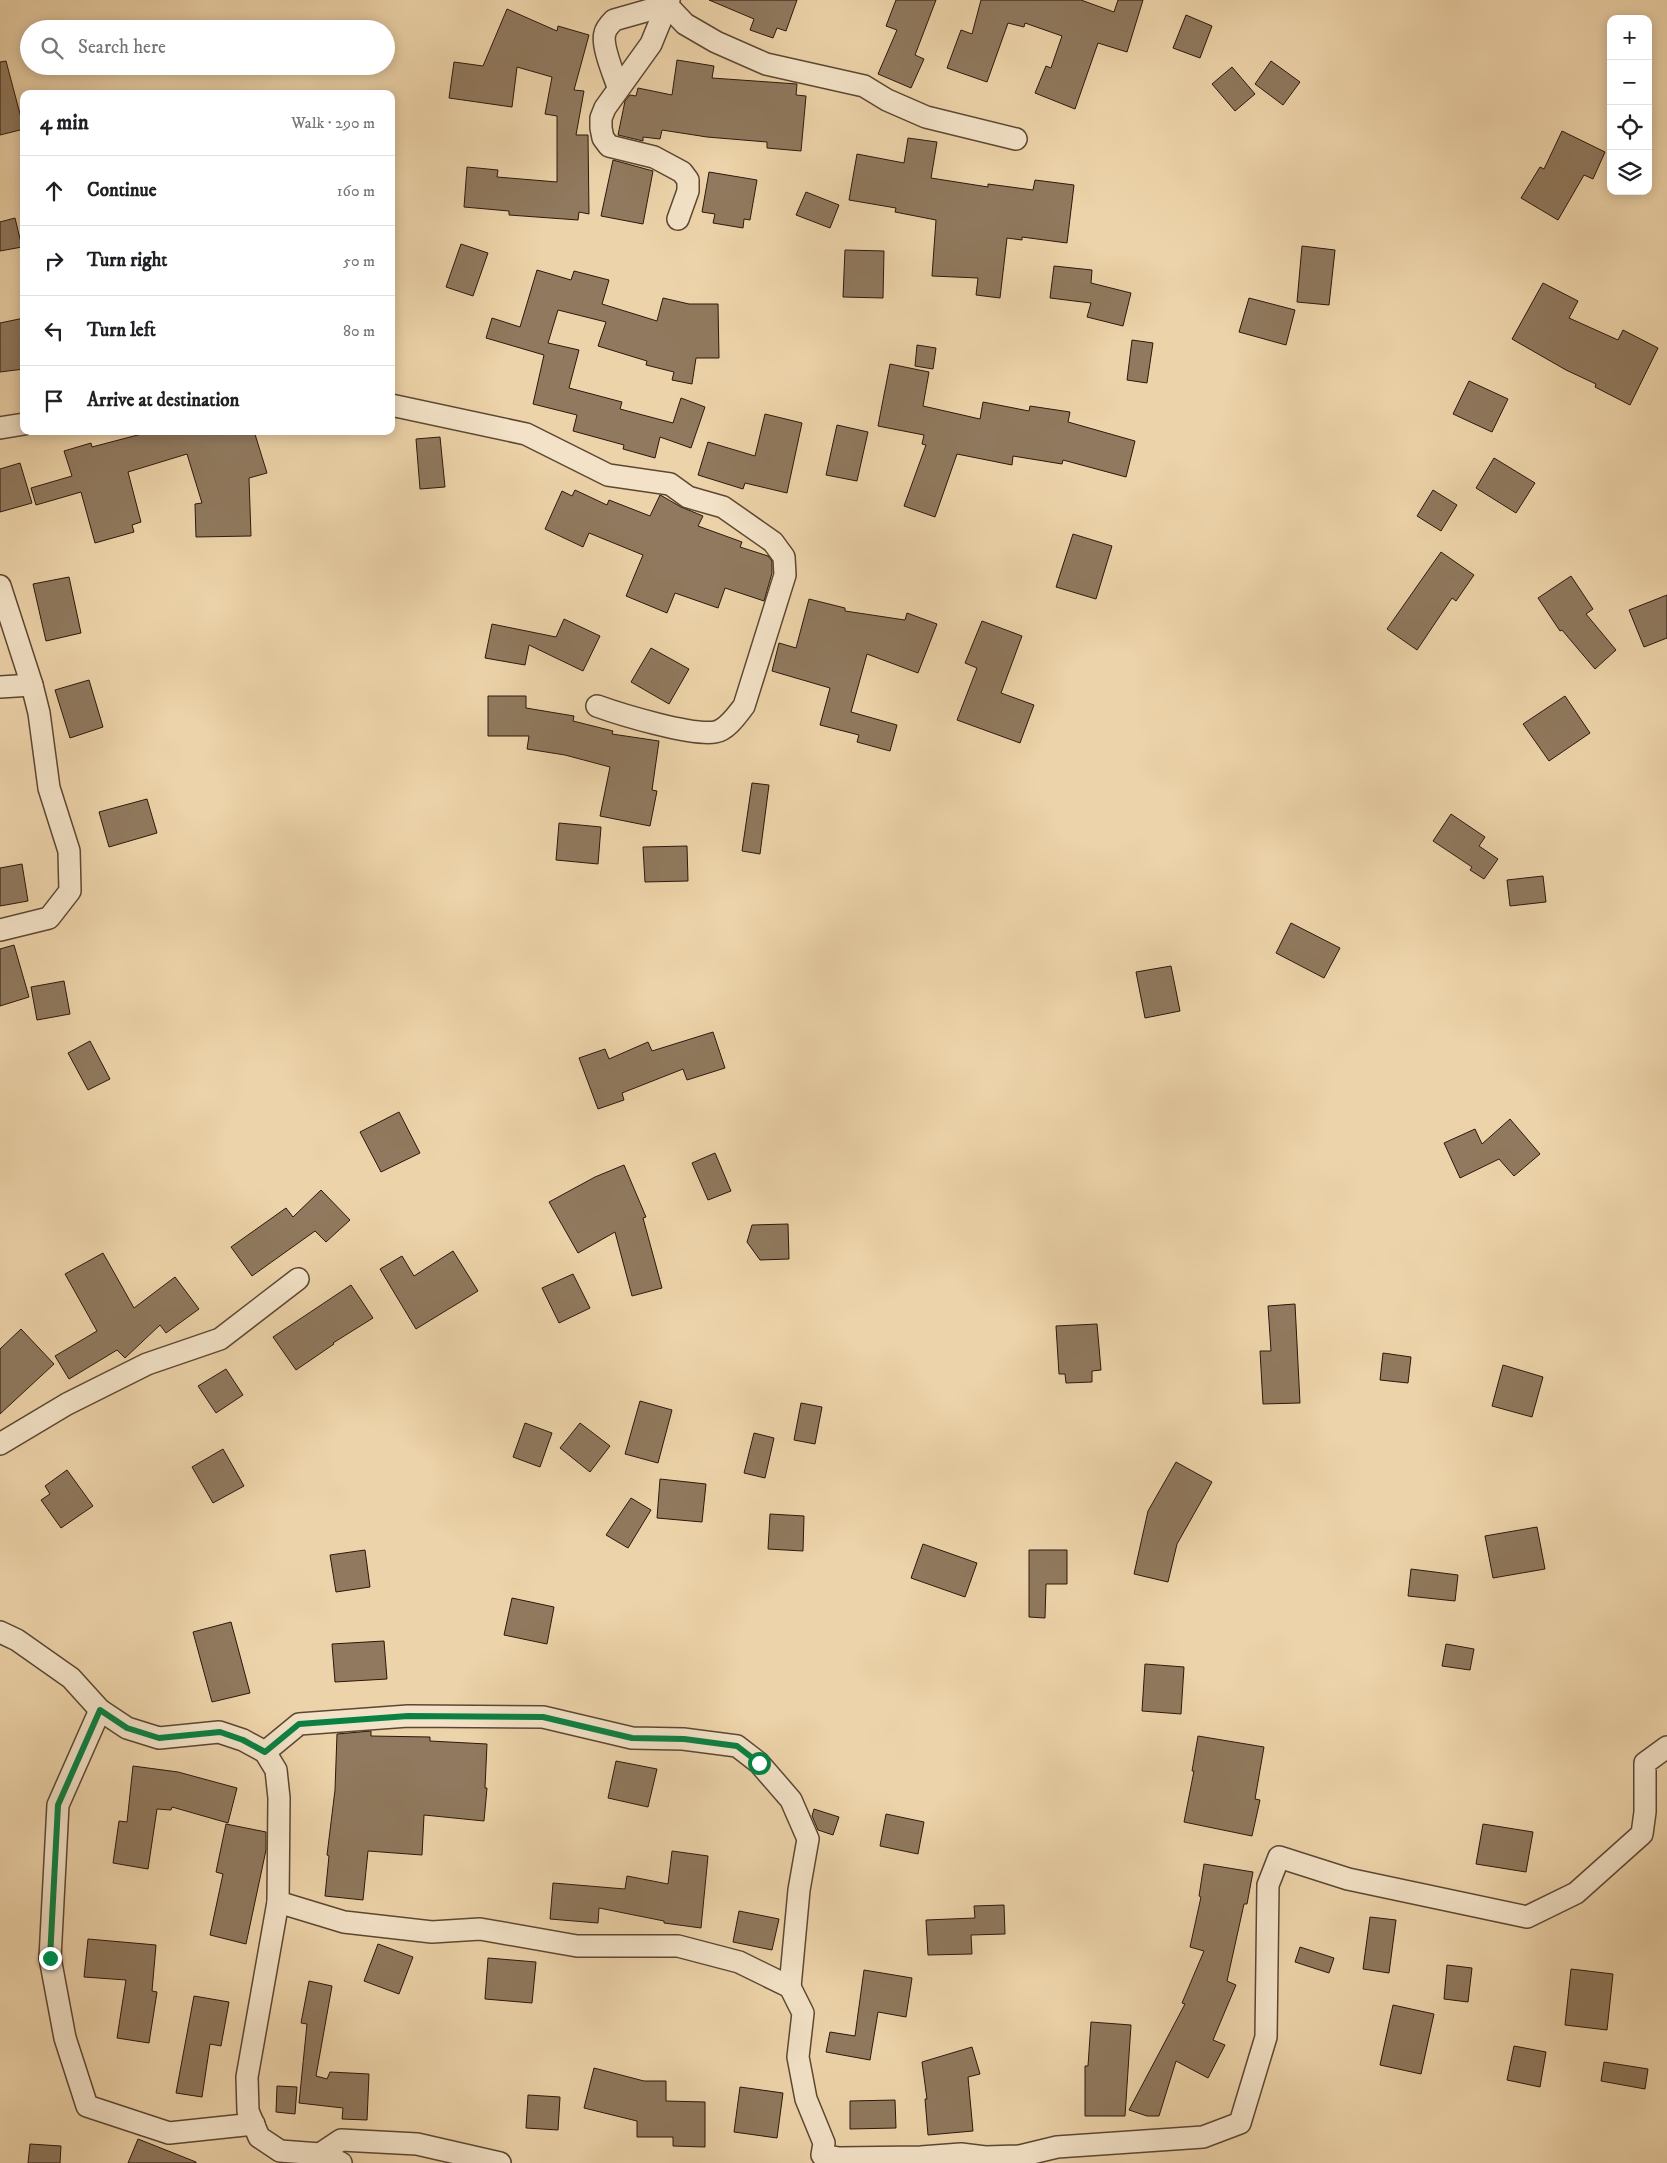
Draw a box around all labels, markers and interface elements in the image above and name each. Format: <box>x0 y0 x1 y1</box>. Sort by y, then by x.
map controls <box>1607 15 1652 195</box>
button: + <box>1607 15 1652 60</box>
search box <box>20 20 395 75</box>
icon: search <box>38 34 66 62</box>
text: Search here <box>78 36 166 59</box>
button: − <box>1607 60 1652 105</box>
button: locate <box>1607 105 1652 150</box>
text: 4 min <box>40 110 89 136</box>
text: Walk · 290 m <box>291 113 375 133</box>
button: layers <box>1607 150 1652 195</box>
icon: ahead <box>40 177 68 205</box>
text: Continue <box>87 179 157 202</box>
text: 160 m <box>337 181 375 201</box>
icon: right <box>40 247 68 275</box>
text: Turn right <box>87 249 167 272</box>
text: 50 m <box>343 251 375 271</box>
icon: left <box>40 317 68 345</box>
text: Turn left <box>87 319 156 342</box>
text: 80 m <box>343 321 375 341</box>
icon: arrive <box>40 387 68 415</box>
text: Arrive at destination <box>87 389 239 412</box>
route start <box>748 1752 771 1775</box>
route end <box>39 1947 62 1970</box>

